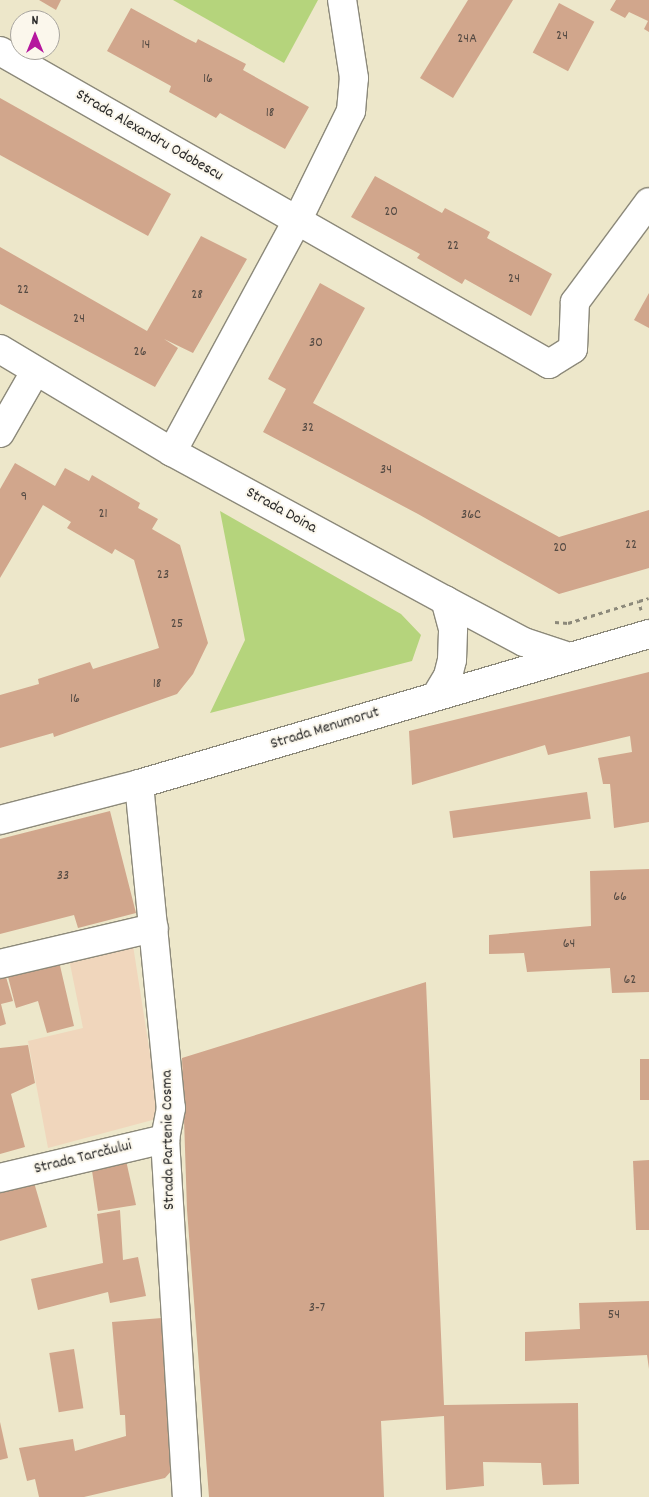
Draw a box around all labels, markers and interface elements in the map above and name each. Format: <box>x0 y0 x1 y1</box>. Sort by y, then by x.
north arrow <box>10 10 60 60</box>
text: N <box>32 11 38 31</box>
house number: 24 <box>556 28 568 44</box>
house number: 24A <box>457 31 477 47</box>
house number: 14 <box>142 37 150 53</box>
house number: 16 <box>203 71 213 87</box>
street label: Strada Alexandru Odobescu <box>72 86 226 186</box>
house number: 18 <box>266 105 274 121</box>
house number: 20 <box>384 204 398 220</box>
house number: 22 <box>447 238 459 254</box>
house number: 24 <box>508 271 520 287</box>
house number: 22 <box>17 282 29 298</box>
house number: 28 <box>191 287 203 303</box>
house number: 24 <box>73 311 85 327</box>
house number: 30 <box>309 335 323 351</box>
house number: 26 <box>134 344 146 360</box>
house number: 32 <box>302 420 314 436</box>
house number: 34 <box>380 462 392 478</box>
street label: Strada Doina <box>242 484 320 538</box>
house number: 9 <box>21 489 27 505</box>
house number: 21 <box>98 506 108 522</box>
house number: 36C <box>461 507 481 523</box>
house number: 22 <box>625 537 637 553</box>
house number: 20 <box>553 540 567 556</box>
house number: 23 <box>157 567 169 583</box>
house number: 25 <box>171 616 183 632</box>
house number: 18 <box>153 676 161 692</box>
house number: 16 <box>70 691 80 707</box>
street label: Strada Menumorut <box>268 703 382 755</box>
house number: 33 <box>57 868 69 884</box>
house number: 66 <box>613 889 627 905</box>
house number: 64 <box>563 936 575 952</box>
house number: 62 <box>624 972 636 988</box>
street label: Strada Partenie Cosma <box>158 1070 180 1210</box>
street label: Strada Tarcăului <box>32 1137 134 1179</box>
house number: 3-7 <box>309 1300 325 1316</box>
house number: 54 <box>608 1307 620 1323</box>

